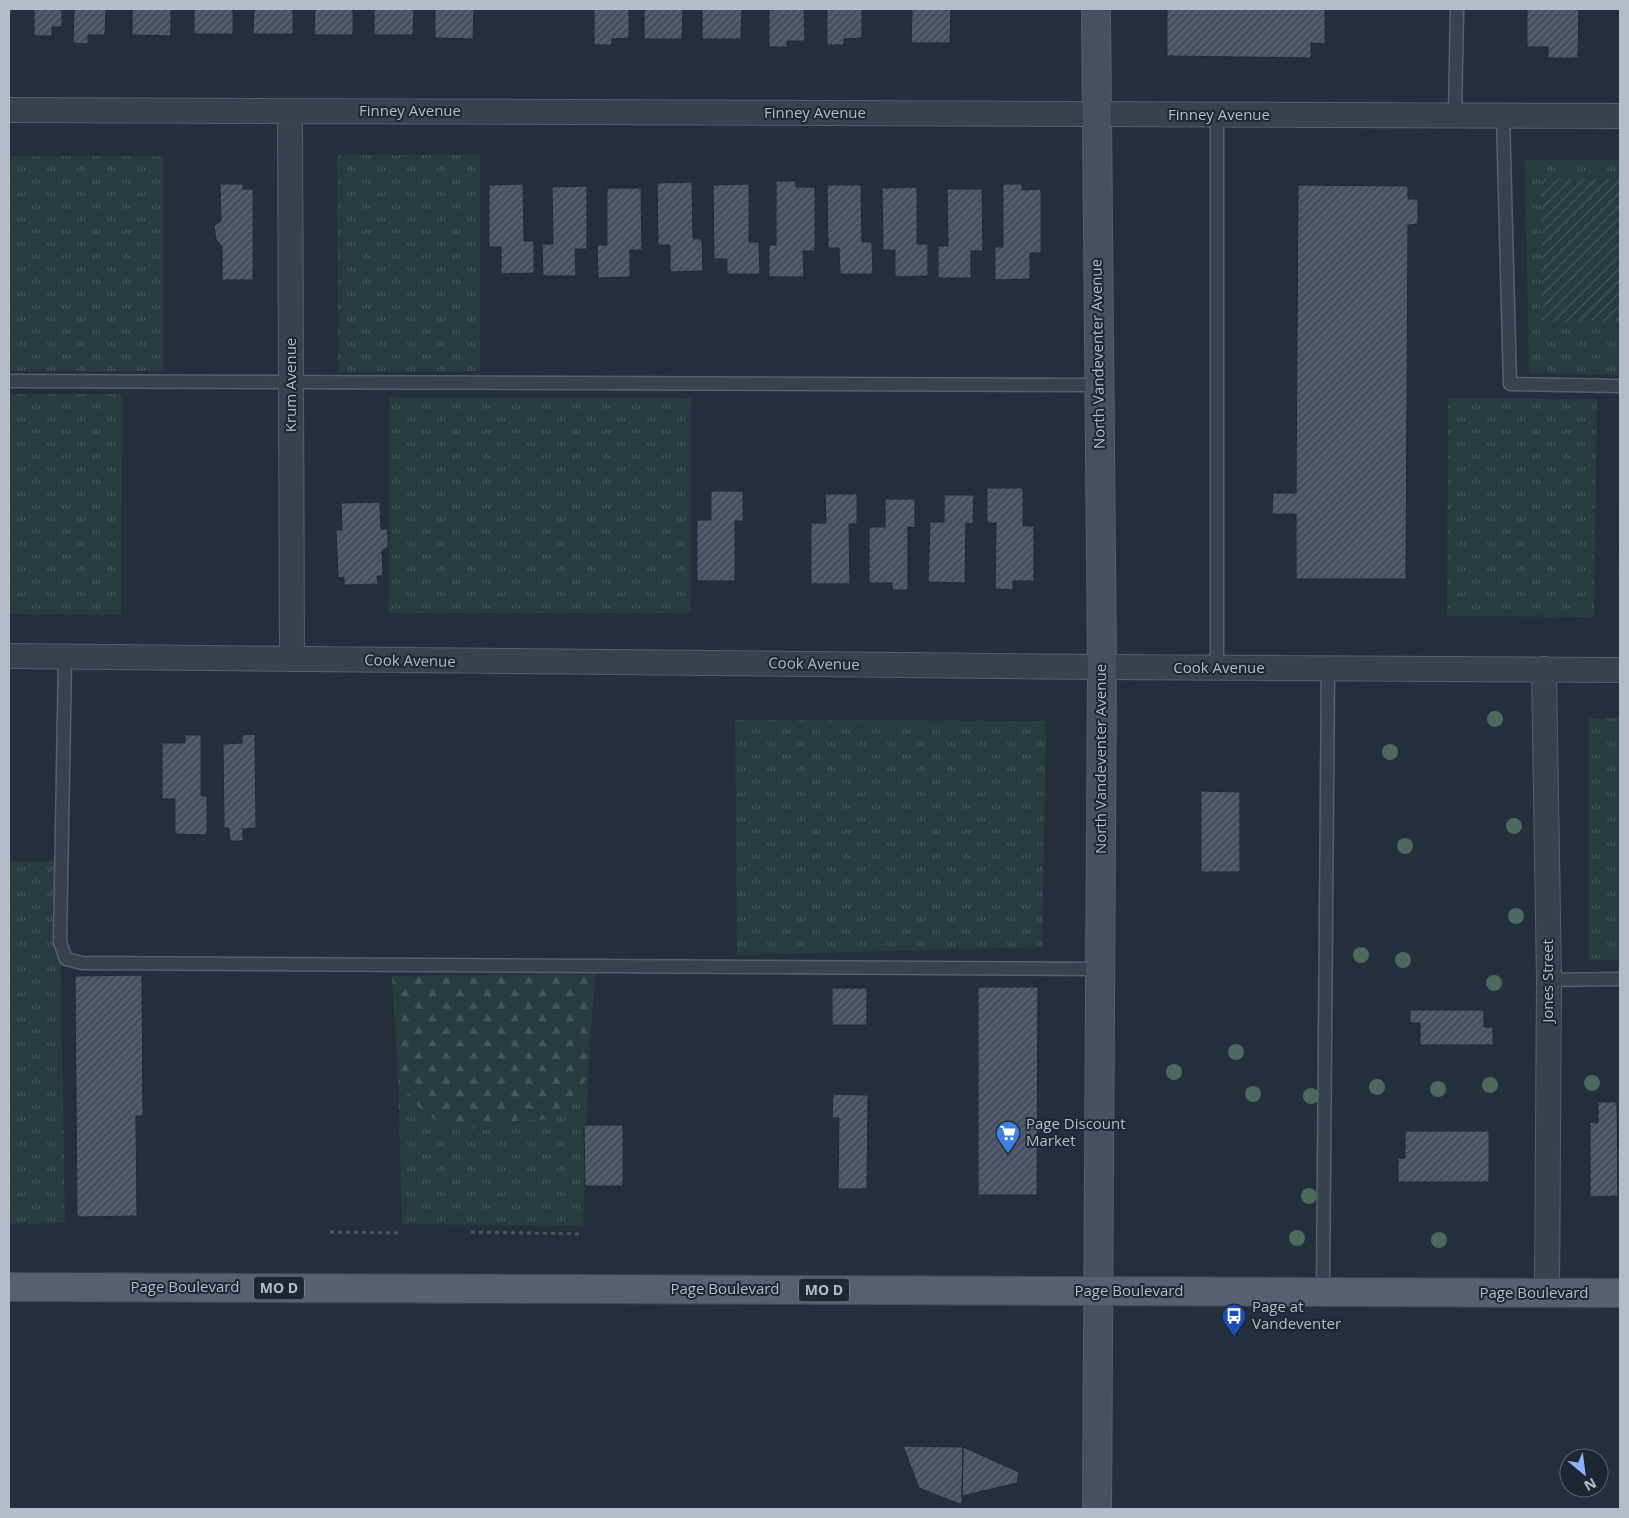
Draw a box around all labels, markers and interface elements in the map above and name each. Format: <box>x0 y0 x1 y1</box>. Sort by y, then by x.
street label: Finney Avenue <box>359 100 461 120</box>
street label: Finney Avenue <box>764 102 866 122</box>
street label: Finney Avenue <box>1168 104 1270 124</box>
street label: North Vandeventer Avenue <box>1085 259 1109 449</box>
street label: Krum Avenue <box>280 338 300 432</box>
street label: Cook Avenue <box>364 649 456 671</box>
street label: Cook Avenue <box>768 652 860 674</box>
street label: Cook Avenue <box>1173 657 1265 677</box>
street label: North Vandeventer Avenue <box>1090 664 1110 854</box>
street label: Jones Street <box>1537 939 1557 1025</box>
place label: Page Discount Market <box>1026 1113 1126 1150</box>
supermarket icon: Page Discount Market <box>995 1120 1021 1154</box>
street label: Page Boulevard <box>130 1276 240 1296</box>
road number: MO D <box>254 1276 304 1300</box>
street label: Page Boulevard <box>670 1278 780 1298</box>
road number: MO D <box>799 1278 849 1302</box>
street label: Page Boulevard <box>1074 1280 1184 1300</box>
street label: Page Boulevard <box>1479 1282 1589 1302</box>
place label: Page at Vandeventer <box>1252 1296 1341 1333</box>
bus stop icon: Page at Vandeventer <box>1221 1303 1247 1337</box>
north arrow <box>1559 1448 1609 1498</box>
text: N <box>1581 1474 1600 1496</box>

